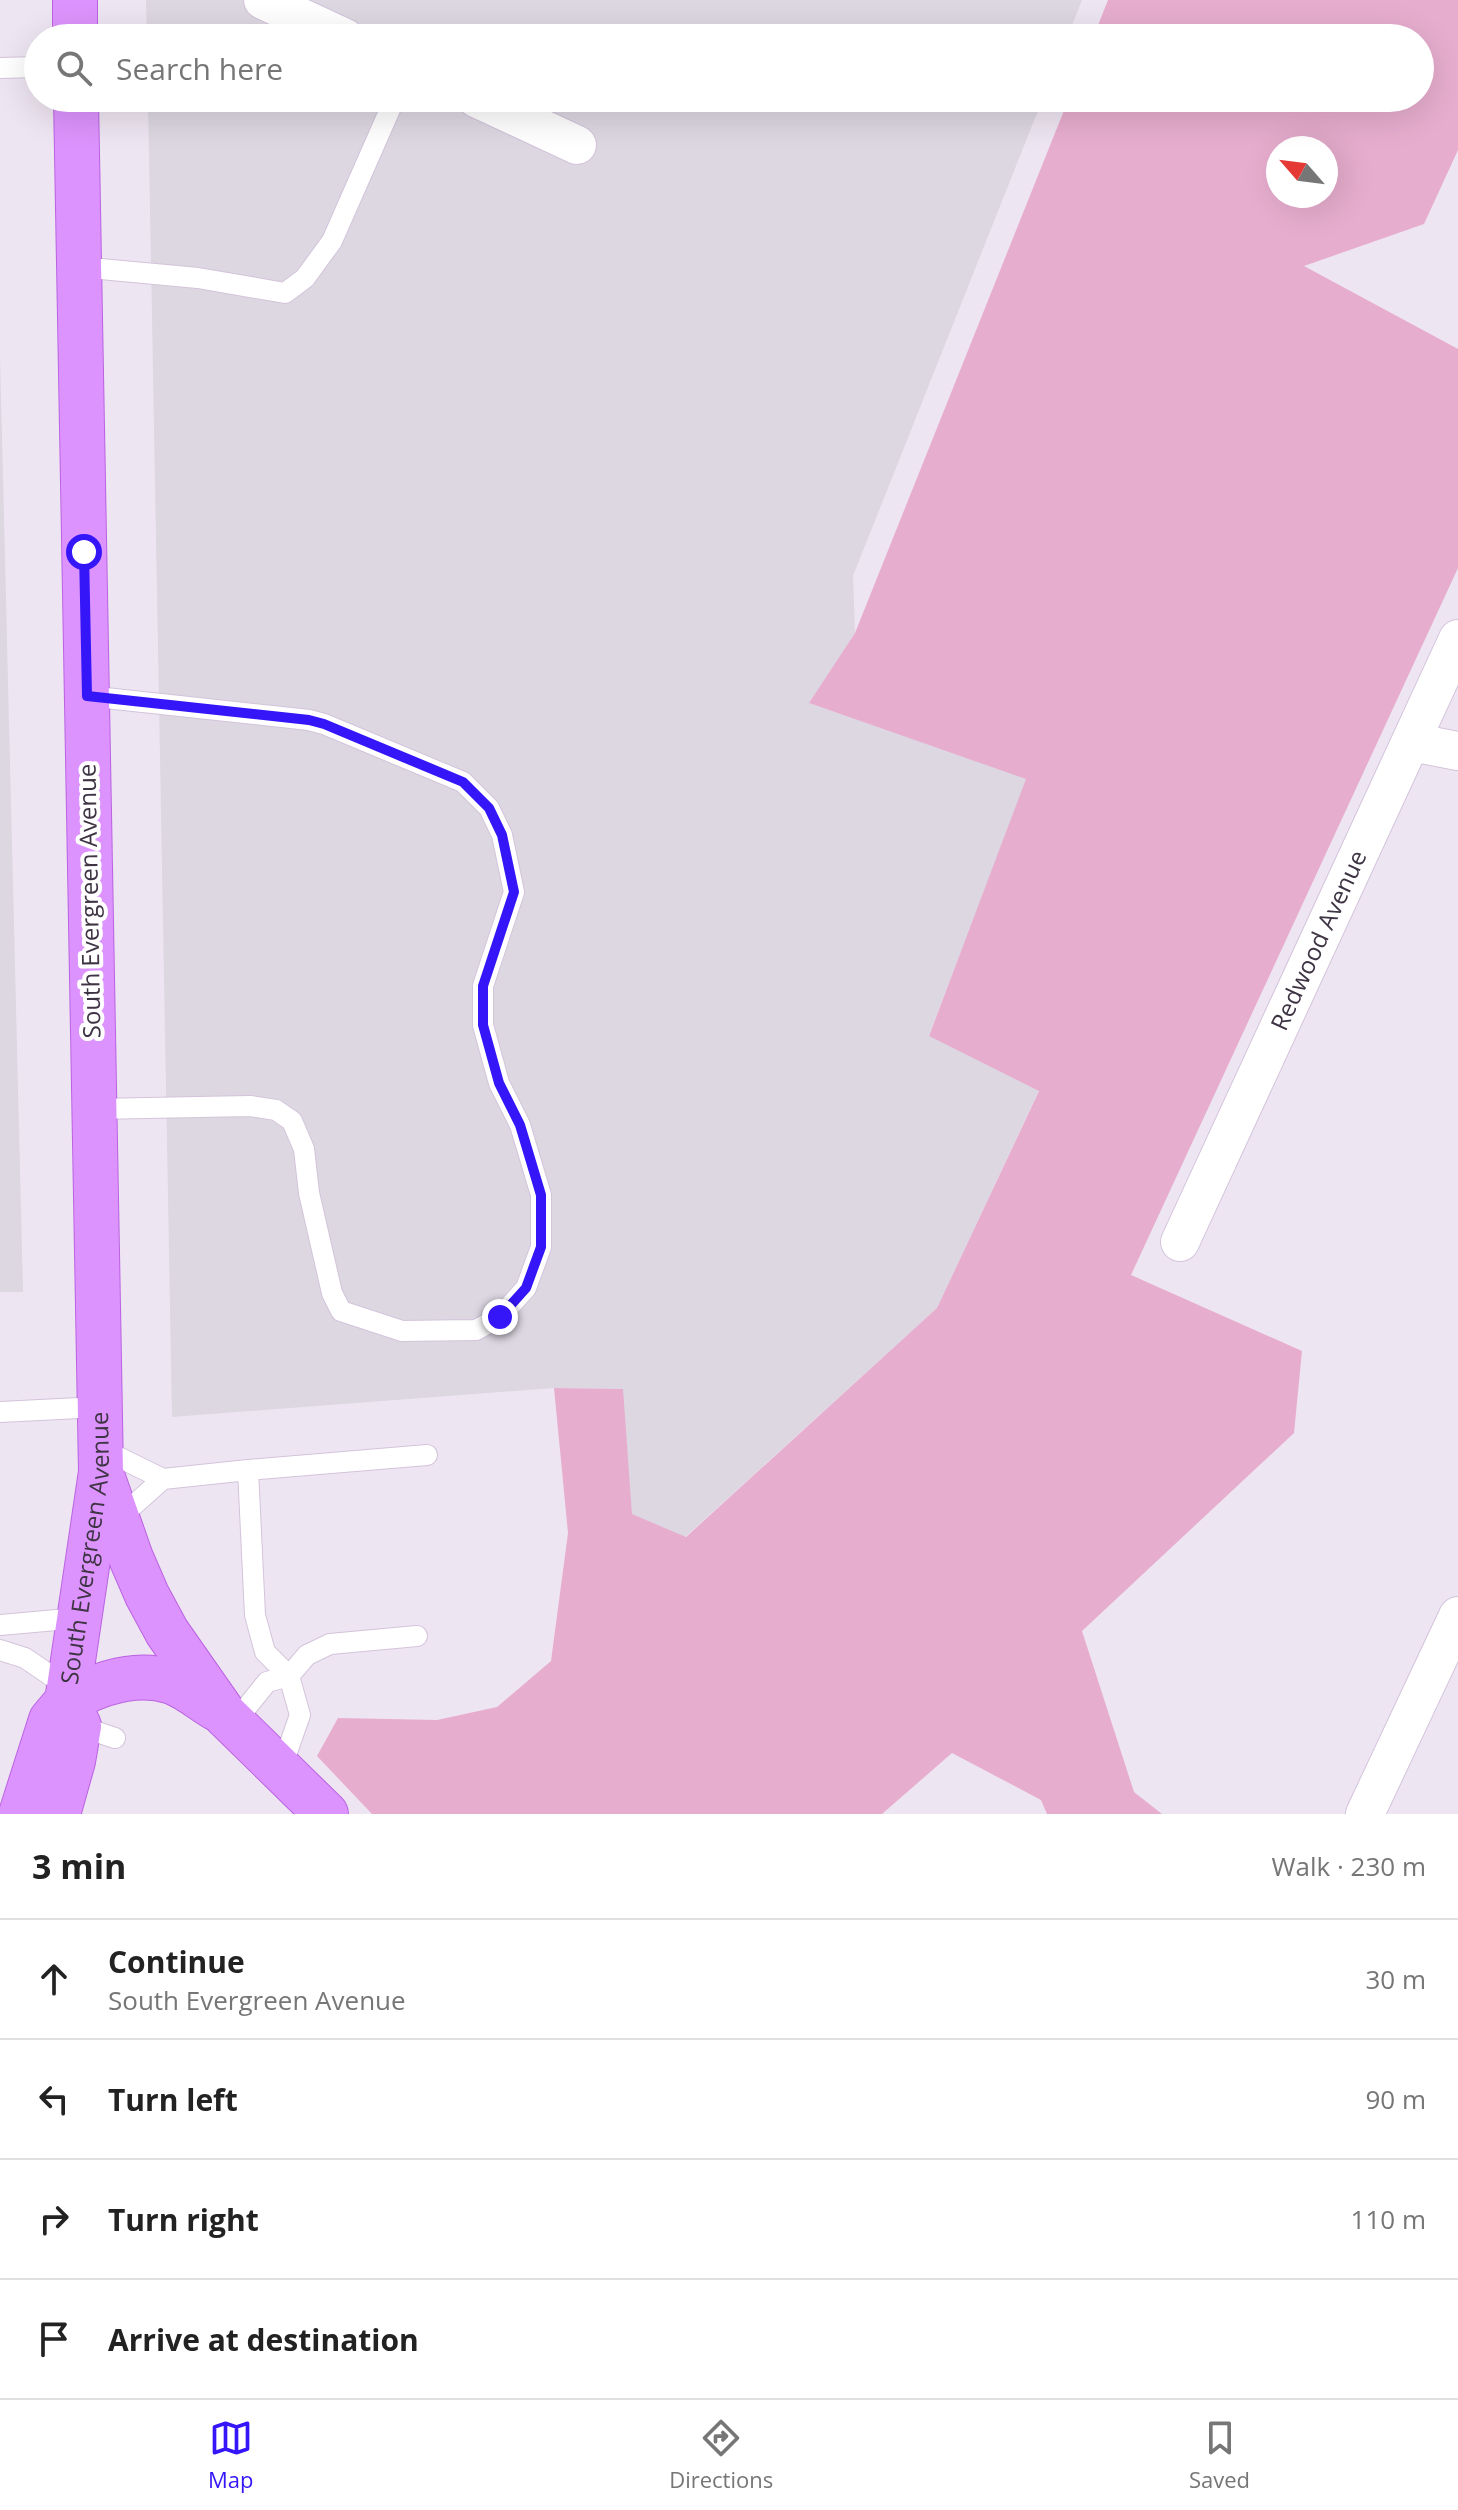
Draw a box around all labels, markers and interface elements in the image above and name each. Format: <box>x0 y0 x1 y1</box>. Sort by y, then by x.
search box <box>24 24 1434 112</box>
icon: search <box>52 46 96 90</box>
text: Search here <box>116 48 283 89</box>
north arrow <box>1266 136 1338 208</box>
route start <box>66 534 102 570</box>
street label: South Evergreen Avenue <box>70 763 107 1039</box>
street label: Redwood Avenue <box>1262 844 1373 1035</box>
route end <box>482 1299 518 1335</box>
street label: South Evergreen Avenue <box>52 1411 116 1686</box>
text: 3 min <box>32 1843 126 1889</box>
text: Walk · 230 m <box>1272 1848 1426 1884</box>
text: Continue <box>108 1941 245 1982</box>
icon: ahead <box>32 1957 76 2001</box>
text: 30 m <box>1365 1961 1426 1997</box>
text: South Evergreen Avenue <box>108 1982 406 2018</box>
icon: left <box>32 2077 76 2121</box>
text: Turn left <box>108 2079 238 2120</box>
text: 90 m <box>1365 2081 1426 2117</box>
icon: right <box>32 2197 76 2241</box>
text: Turn right <box>108 2199 259 2240</box>
text: 110 m <box>1351 2201 1426 2237</box>
icon: arrive <box>32 2317 76 2361</box>
text: Arrive at destination <box>108 2319 419 2360</box>
tab: Map <box>208 2416 253 2494</box>
tab: Directions <box>669 2416 773 2494</box>
tab: Saved <box>1189 2416 1250 2494</box>

